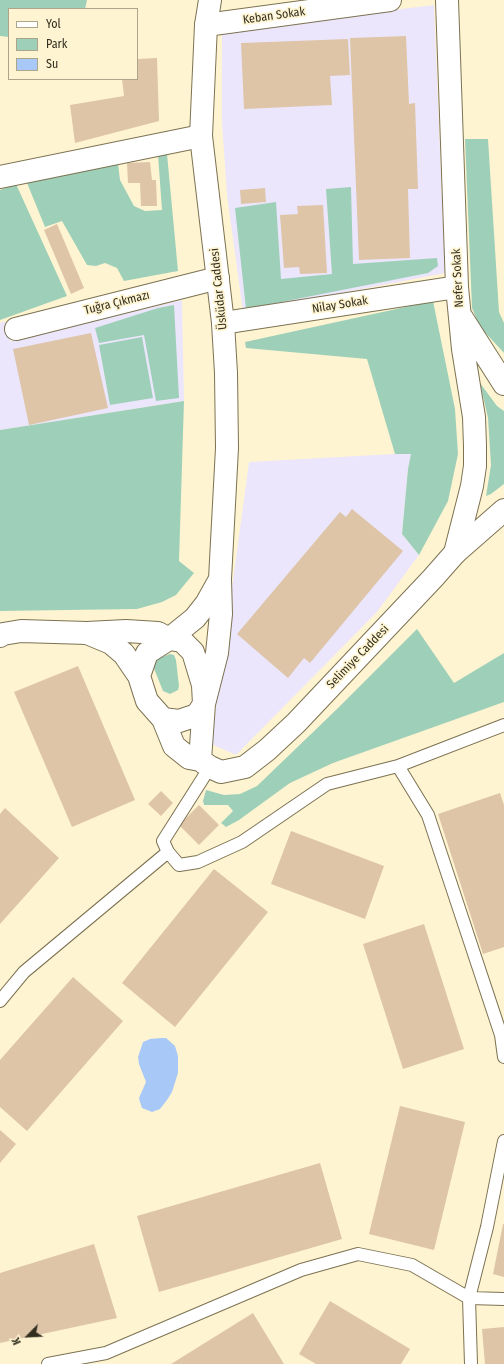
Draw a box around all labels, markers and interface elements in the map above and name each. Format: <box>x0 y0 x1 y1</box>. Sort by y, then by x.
street label: Keban Sokak <box>242 5 306 27</box>
legend <box>8 8 138 80</box>
text: Yol <box>46 17 61 31</box>
text: Park <box>46 37 67 51</box>
text: Su <box>46 57 58 71</box>
street label: Üsküdar Caddesi <box>208 247 230 331</box>
street label: Nefer Sokak <box>449 248 467 308</box>
street label: Tuğra Çıkmazı <box>83 288 151 318</box>
street label: Nilay Sokak <box>311 293 369 317</box>
street label: Selimiye Caddesi <box>324 622 392 692</box>
north arrow <box>8 1316 48 1356</box>
text: K <box>9 1336 24 1347</box>

